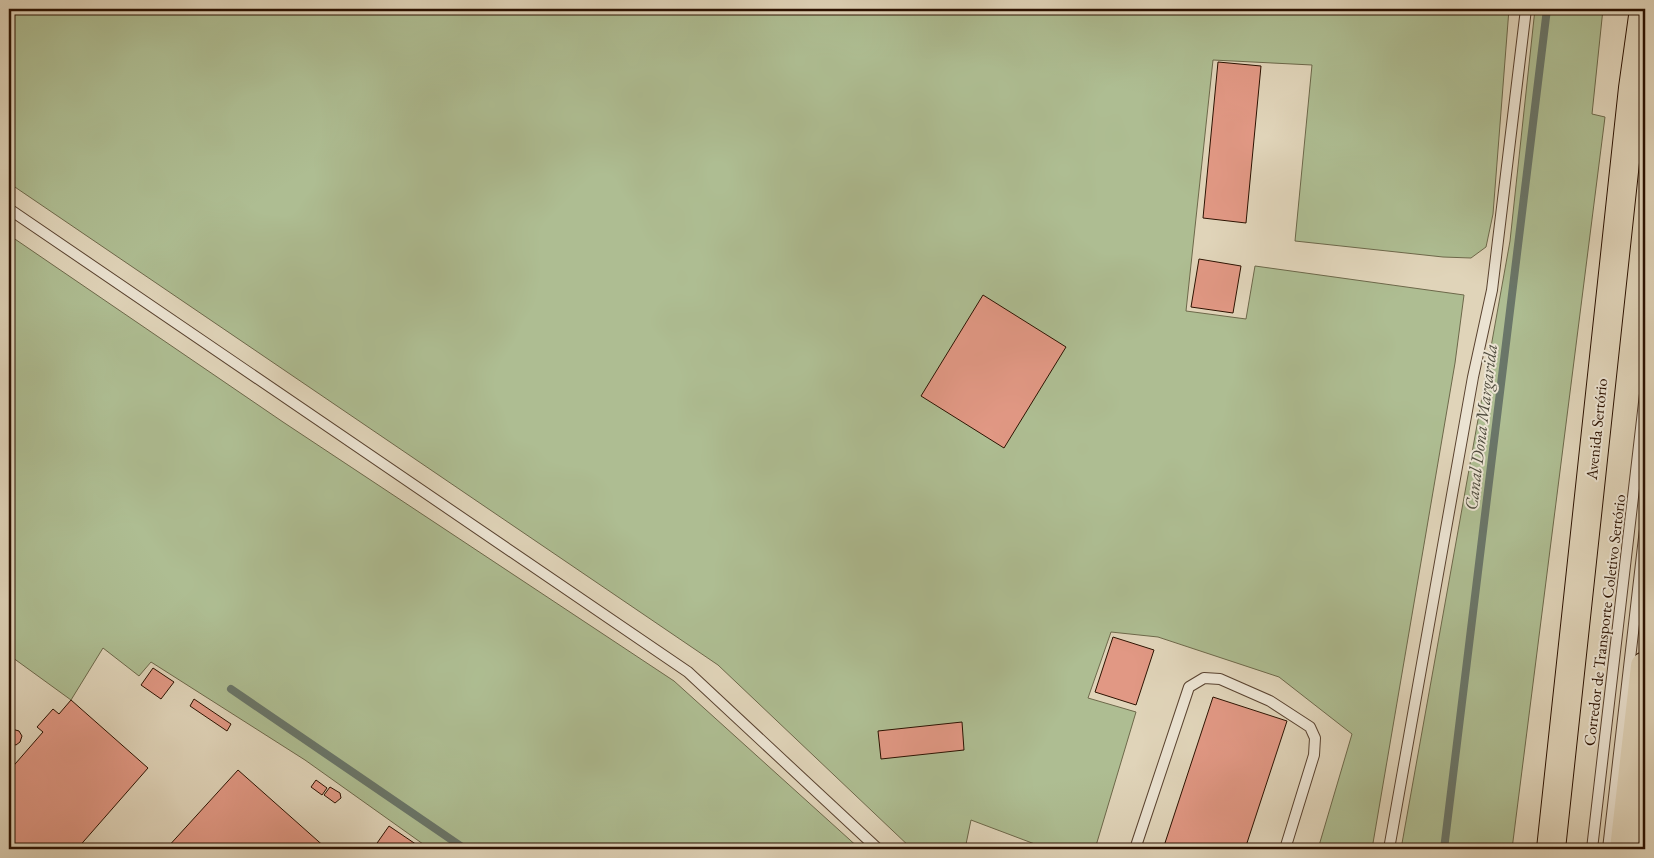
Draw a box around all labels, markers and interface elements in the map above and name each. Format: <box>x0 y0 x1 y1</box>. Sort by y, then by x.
water label: Canal Dona Margarida <box>1459 342 1503 512</box>
street label: Avenida Sertório <box>1581 377 1612 482</box>
street label: Corredor de Transporte Coletivo Sertório <box>1579 493 1630 747</box>

